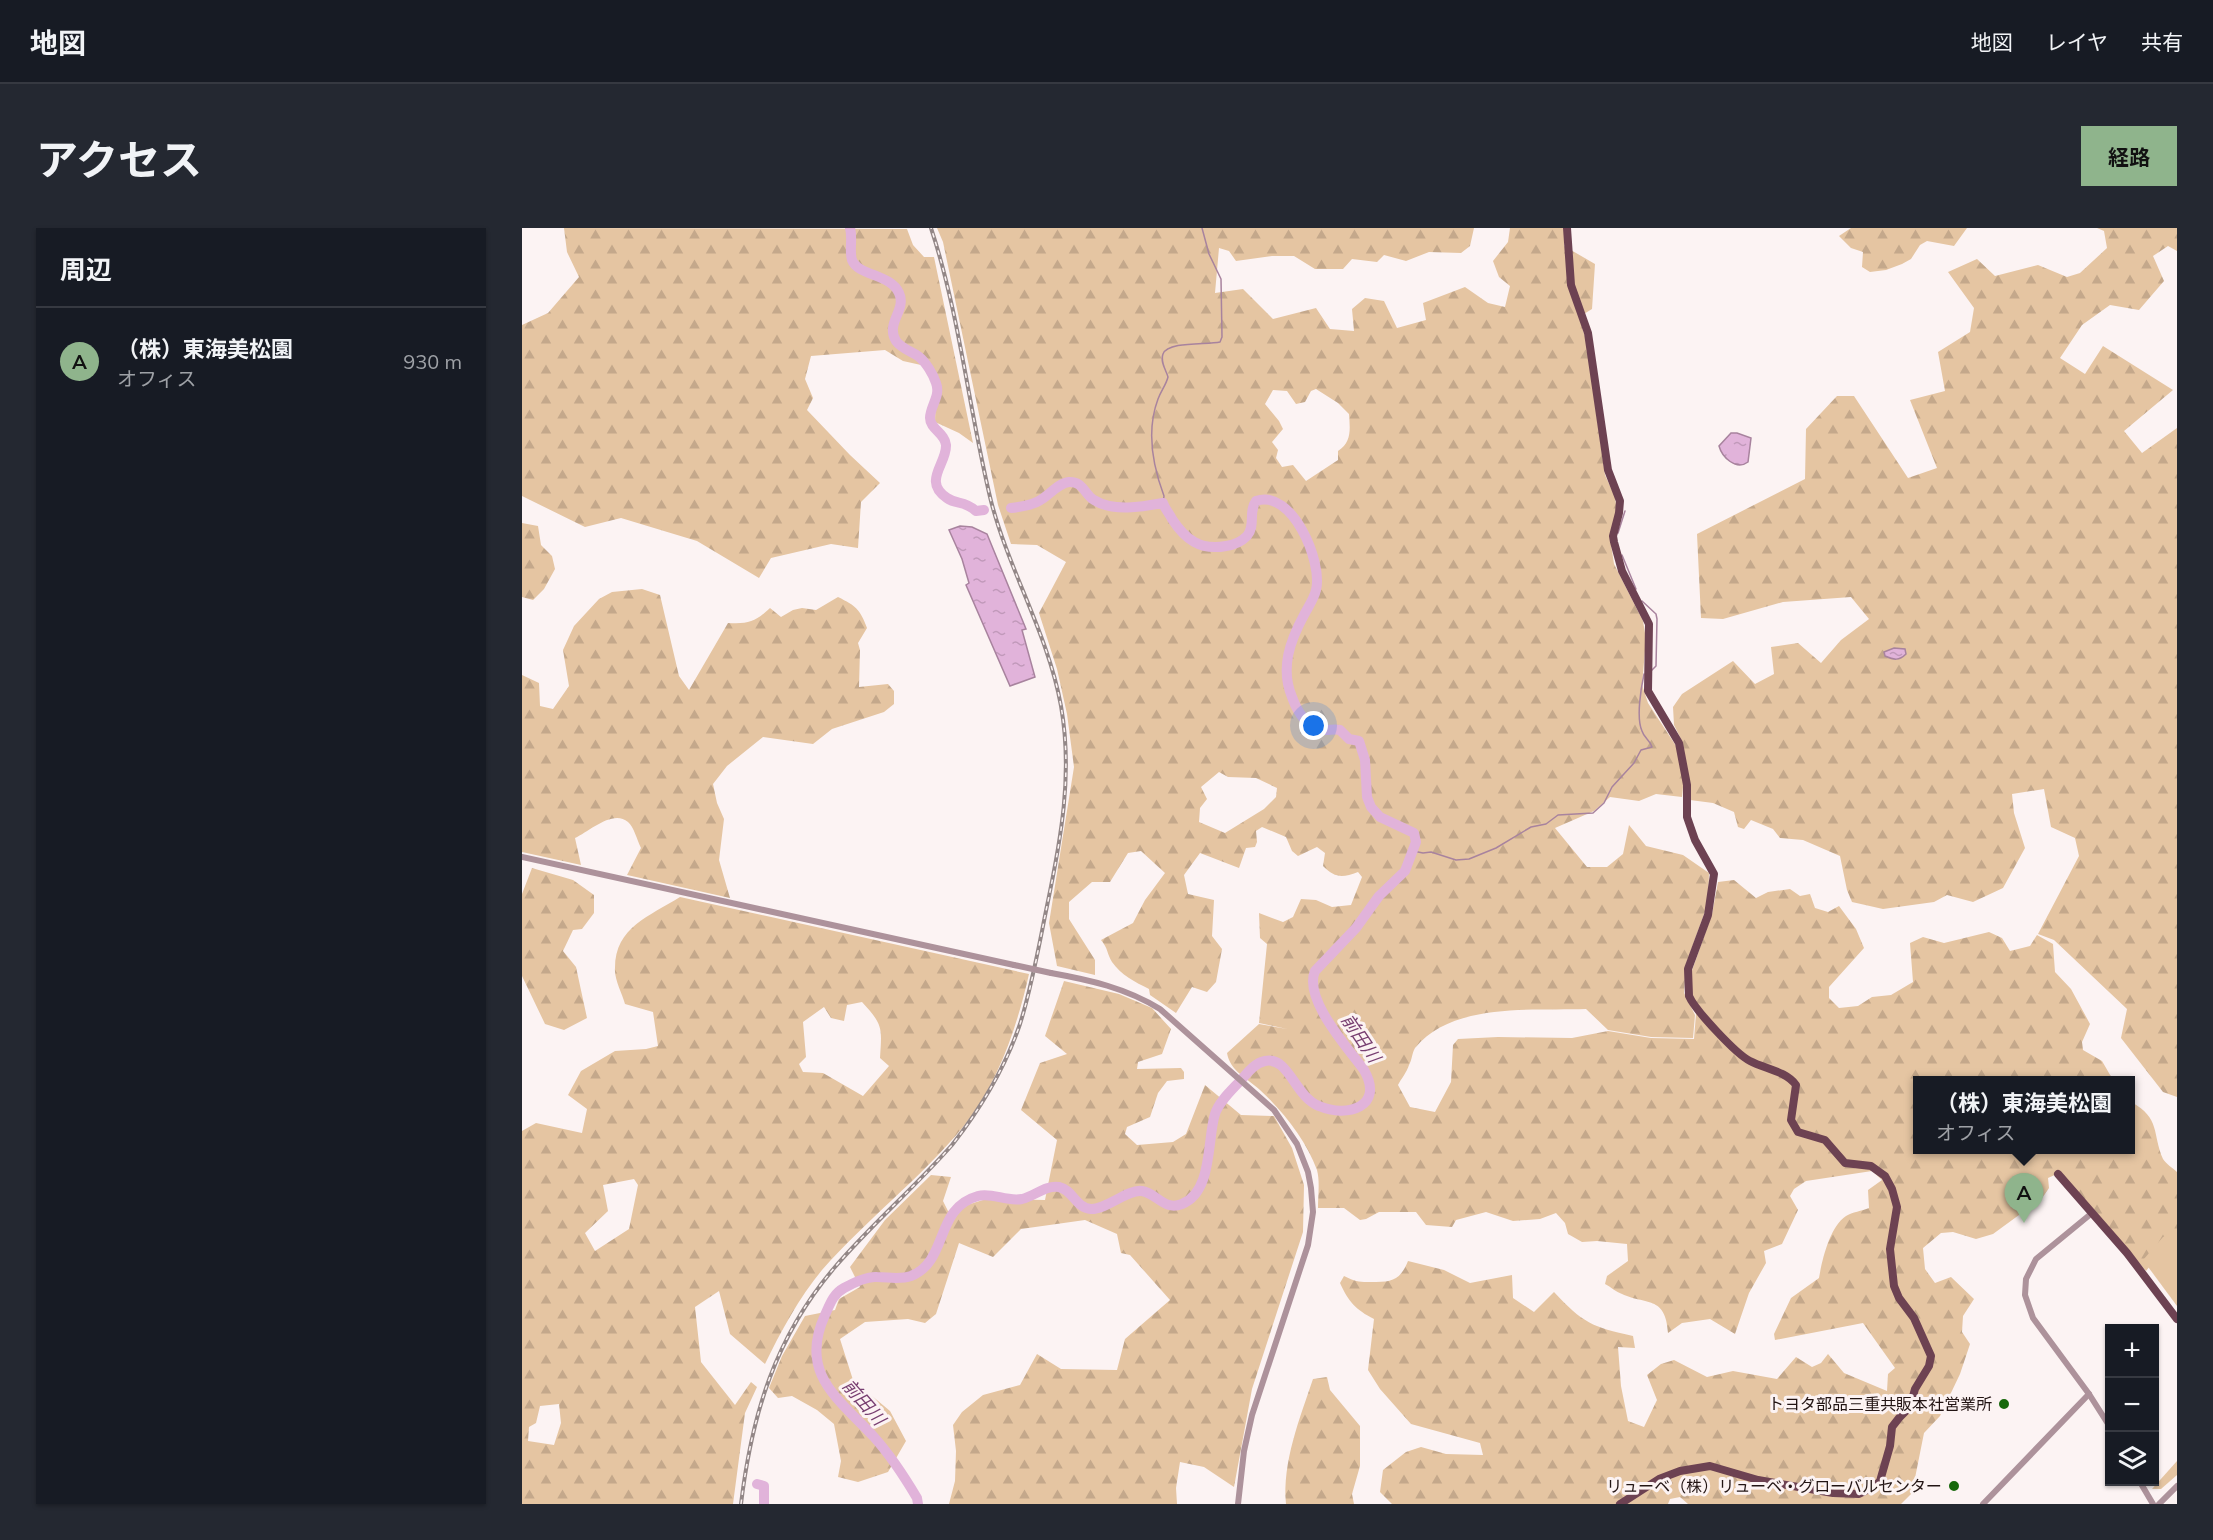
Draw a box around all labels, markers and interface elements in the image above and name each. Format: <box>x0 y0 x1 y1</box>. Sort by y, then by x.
text: 地図 <box>30 25 86 60</box>
text: 地図 <box>1971 29 2013 55</box>
text: レイヤ <box>2046 29 2108 55</box>
text: 共有 <box>2141 29 2183 55</box>
button: 経路 <box>2081 126 2177 186</box>
text: アクセス <box>36 133 202 186</box>
text: 周辺 <box>60 253 112 286</box>
text: （株）東海美松園 <box>117 335 293 363</box>
text: A <box>72 349 87 374</box>
text: 930 m <box>403 349 462 374</box>
text: オフィス <box>117 366 197 391</box>
your location <box>1299 711 1328 740</box>
water label: 前田川 <box>1336 1009 1387 1068</box>
popup <box>1913 1076 2135 1154</box>
text: （株）東海美松園 <box>1936 1089 2112 1117</box>
text: オフィス <box>1936 1120 2016 1145</box>
pin: A <box>2004 1174 2044 1223</box>
map controls <box>2105 1324 2159 1486</box>
button: + <box>2105 1324 2159 1378</box>
water label: 前田川 <box>838 1374 892 1431</box>
button: − <box>2105 1378 2159 1432</box>
place label: トヨタ部品三重共販本社営業所 <box>1768 1394 1992 1414</box>
marker: トヨタ部品三重共販本社営業所 <box>1997 1397 2011 1411</box>
button: layers <box>2105 1432 2159 1486</box>
place label: リューベ（株）リューベ・グローバルセンター <box>1606 1476 1942 1496</box>
marker: リューベ（株）リューベ・グローバルセンター <box>1947 1479 1961 1493</box>

